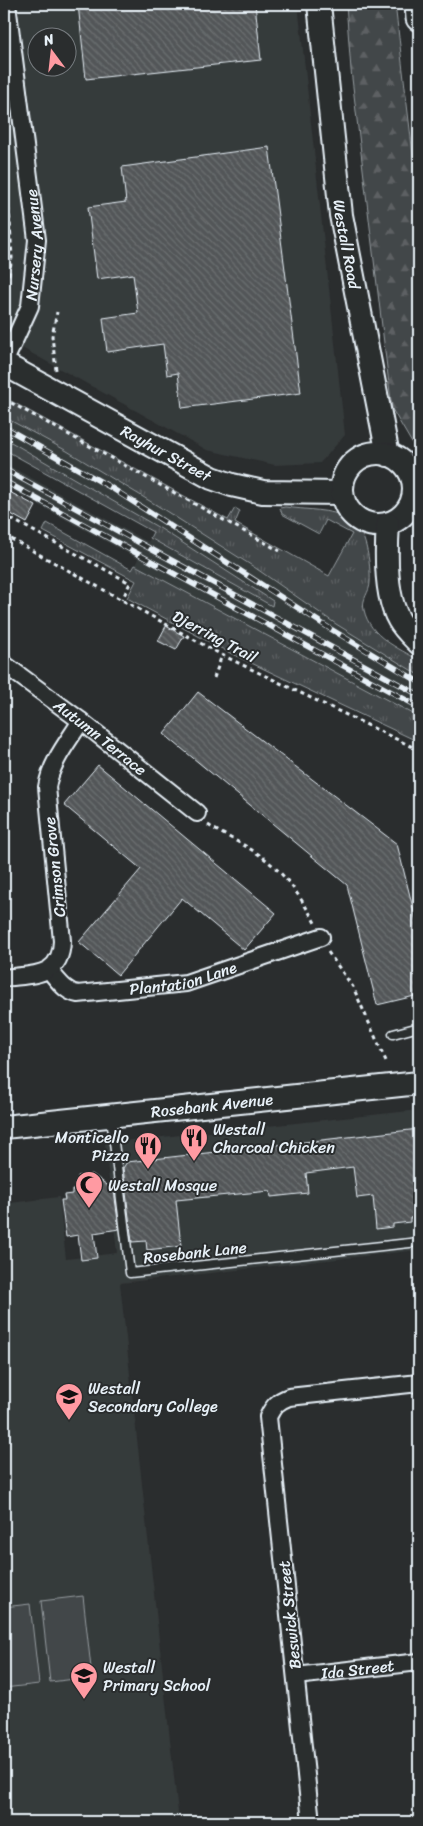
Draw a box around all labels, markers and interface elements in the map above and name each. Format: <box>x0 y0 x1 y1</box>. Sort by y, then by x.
text: N <box>40 27 57 54</box>
north arrow <box>28 28 78 78</box>
street label: Nursery Avenue <box>17 187 52 302</box>
street label: Westall Road <box>324 198 369 293</box>
street label: Rayhur Street <box>115 417 217 490</box>
street label: Djerring Trail <box>167 602 263 671</box>
street label: Autumn Terrace <box>46 691 153 783</box>
street label: Crimson Grove <box>35 815 74 919</box>
street label: Plantation Lane <box>128 953 241 1004</box>
street label: Rosebank Avenue <box>149 1085 275 1126</box>
place label: Westall Charcoal Chicken <box>213 1115 335 1162</box>
place label: Monticello Pizza <box>55 1123 130 1170</box>
restaurant icon: Westall Charcoal Chicken <box>179 1123 209 1162</box>
restaurant icon: Monticello Pizza <box>133 1131 163 1170</box>
mosque icon: Westall Mosque <box>74 1170 104 1209</box>
place label: Westall Mosque <box>108 1171 217 1200</box>
street label: Rosebank Lane <box>142 1233 248 1272</box>
place label: Westall Secondary College <box>88 1374 218 1421</box>
school or university icon: Westall Secondary College <box>54 1382 84 1421</box>
street label: Beswick Street <box>269 1559 310 1671</box>
street label: Ida Street <box>318 1651 396 1688</box>
place label: Westall Primary School <box>103 1653 211 1700</box>
school or university icon: Westall Primary School <box>69 1661 99 1700</box>

